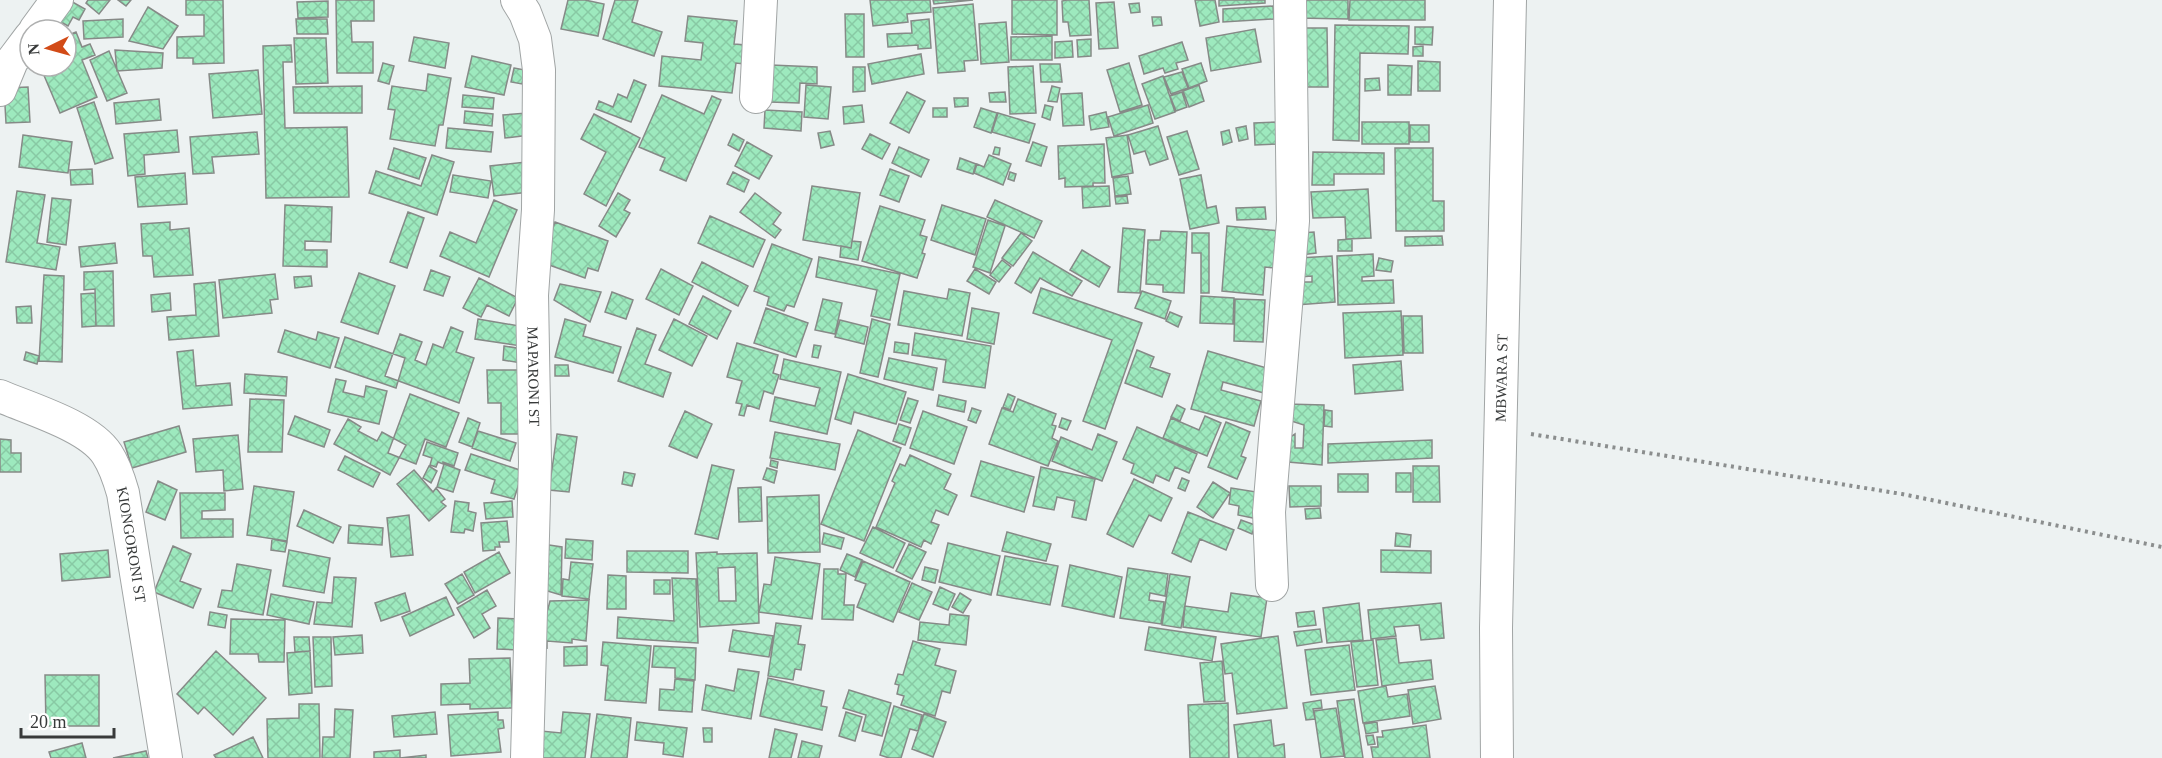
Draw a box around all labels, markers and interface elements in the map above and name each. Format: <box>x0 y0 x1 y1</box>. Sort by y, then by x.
north arrow <box>18 18 78 78</box>
text: N <box>25 42 43 56</box>
street label: MAPARONI ST <box>525 326 542 427</box>
street label: MBWARA ST <box>1493 334 1511 422</box>
street label: KIONGORONI ST <box>114 485 149 604</box>
scale bar <box>21 701 114 739</box>
text: 20 m <box>30 712 67 732</box>

